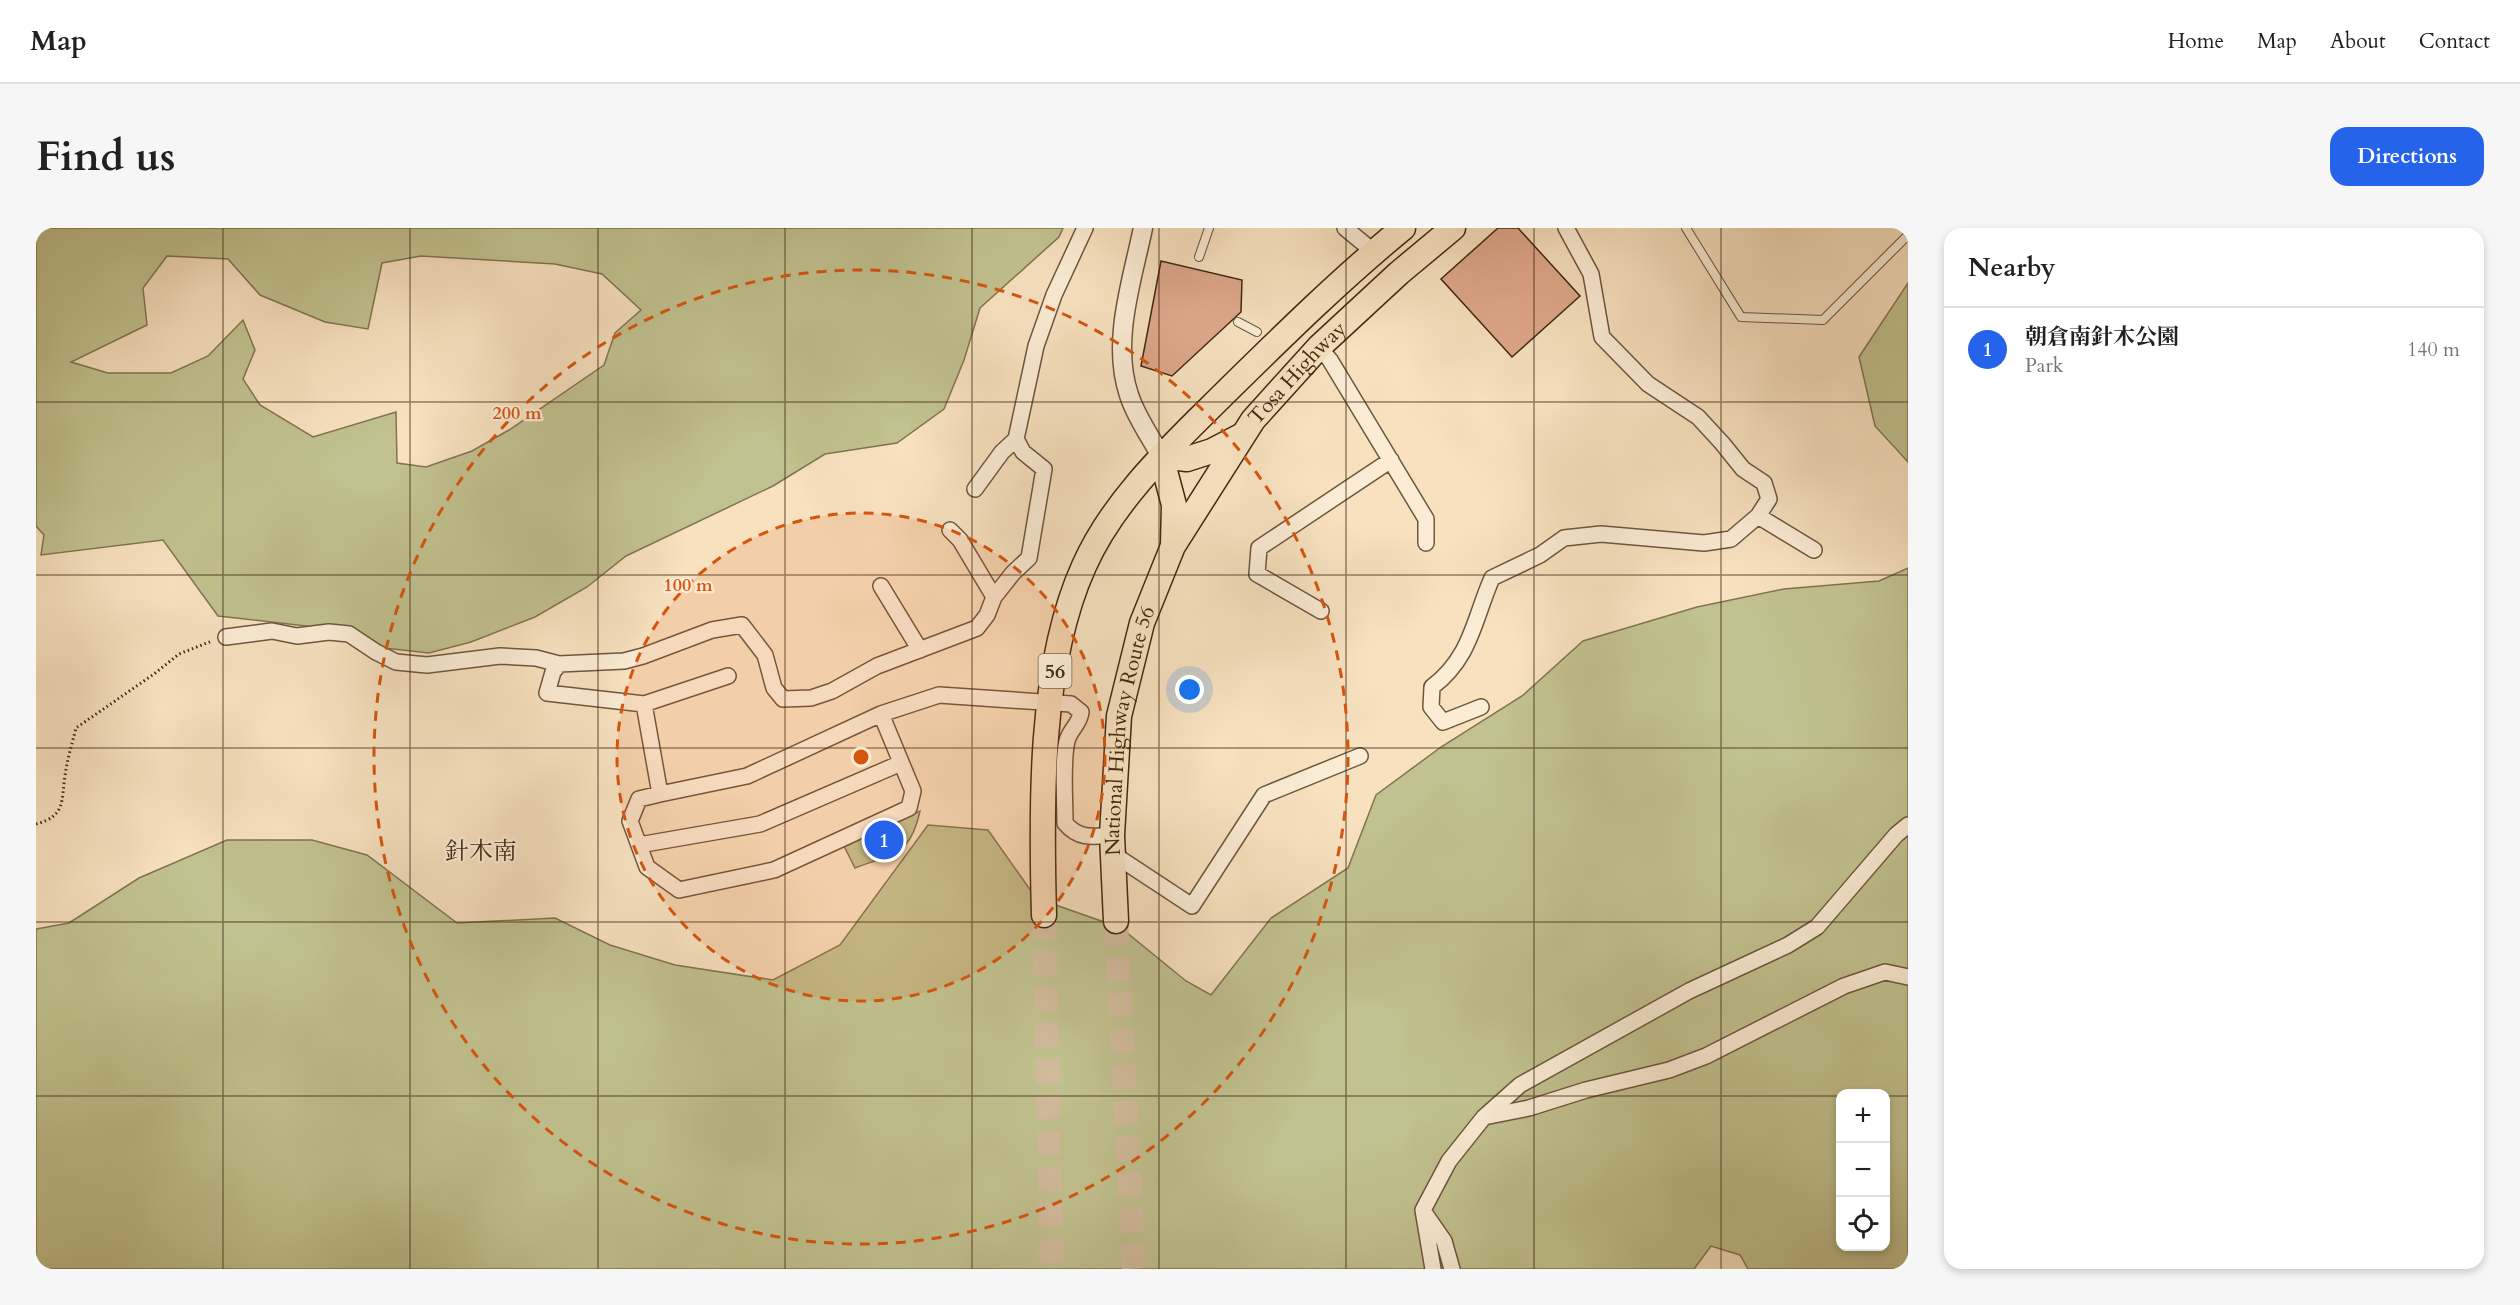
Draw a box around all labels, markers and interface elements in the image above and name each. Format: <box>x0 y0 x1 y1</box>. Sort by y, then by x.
text: Map <box>30 22 87 60</box>
text: Home <box>2168 27 2224 56</box>
text: Map <box>2257 27 2297 56</box>
text: About <box>2330 27 2386 56</box>
text: Contact <box>2419 27 2490 56</box>
button: Directions <box>2330 127 2484 186</box>
text: Find us <box>36 128 176 185</box>
text: Nearby <box>1968 250 2056 285</box>
street label: Tosa Highway <box>1242 315 1353 431</box>
text: 朝倉南針木公園 <box>2025 322 2179 352</box>
text: 1 <box>1982 336 1993 363</box>
text: 140 m <box>2407 336 2460 363</box>
text: Park <box>2025 352 2063 379</box>
text: 200 m <box>492 401 542 426</box>
text: 100 m <box>663 573 713 598</box>
street label: National Highway Route 56 <box>1098 602 1162 856</box>
road number: 56 <box>1038 654 1072 688</box>
your location <box>1175 675 1204 704</box>
centre of rings <box>851 747 871 767</box>
pin: 1 <box>864 818 904 862</box>
district label: 針木南 <box>445 835 517 868</box>
map controls <box>1836 1089 1890 1251</box>
button: + <box>1836 1089 1890 1143</box>
button: − <box>1836 1143 1890 1197</box>
button: locate <box>1836 1197 1890 1251</box>

